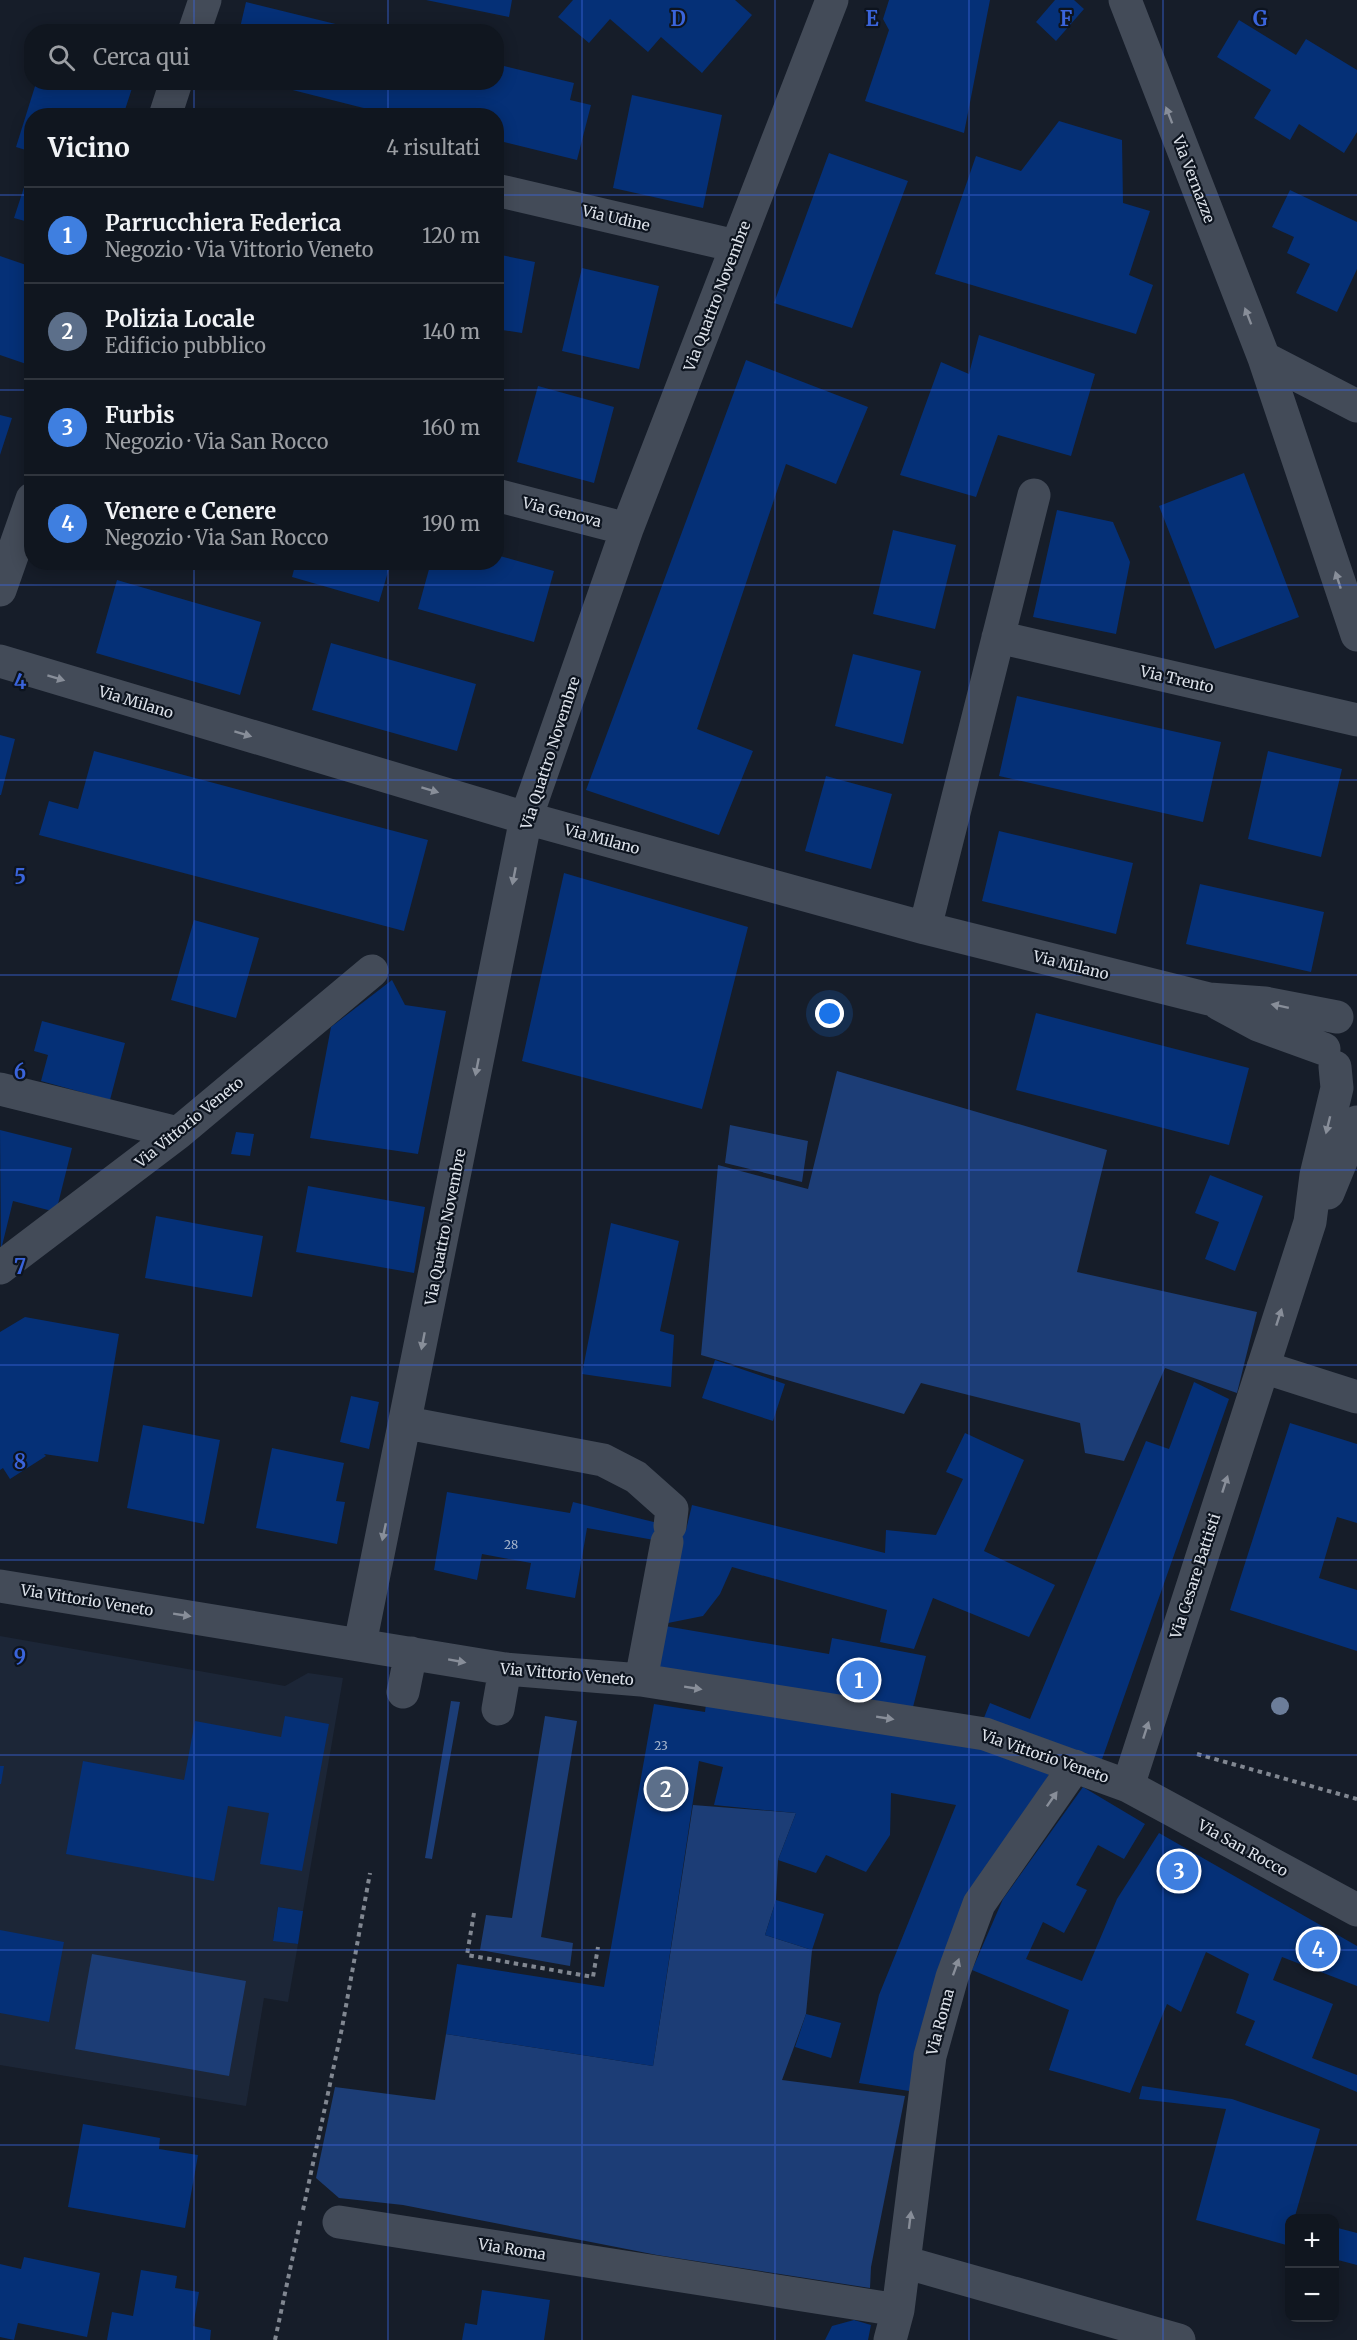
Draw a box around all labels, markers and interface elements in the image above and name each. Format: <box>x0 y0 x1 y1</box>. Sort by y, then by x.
text: D <box>670 6 686 31</box>
text: E <box>865 6 879 31</box>
text: F <box>1060 6 1073 31</box>
text: G <box>1253 6 1268 31</box>
search box <box>24 24 504 90</box>
icon: search <box>45 41 78 74</box>
text: Cerca qui <box>93 43 190 71</box>
one-way arrow <box>1164 106 1174 124</box>
text: Vicino <box>48 131 130 164</box>
street label: Via Vernazze <box>1168 132 1219 226</box>
text: 4 risultati <box>386 135 480 160</box>
street label: Via Udine <box>579 201 652 235</box>
text: Parrucchiera Federica <box>105 209 341 237</box>
street label: Via Quattro Novembre <box>679 218 755 375</box>
text: 1 <box>63 223 72 248</box>
text: 120 m <box>422 223 480 248</box>
text: Negozio · Via Vittorio Veneto <box>105 237 373 262</box>
text: Polizia Locale <box>105 305 255 333</box>
one-way arrow <box>1243 307 1252 325</box>
text: 2 <box>62 319 73 344</box>
text: 140 m <box>423 319 480 344</box>
text: Edificio pubblico <box>105 333 266 358</box>
text: Furbis <box>105 401 175 429</box>
text: 3 <box>62 415 73 440</box>
text: 160 m <box>422 415 480 440</box>
text: Negozio · Via San Rocco <box>105 429 328 454</box>
street label: Via Genova <box>520 493 603 531</box>
text: Venere e Cenere <box>105 497 276 525</box>
text: 4 <box>61 511 74 536</box>
text: 190 m <box>422 511 480 536</box>
text: Negozio · Via San Rocco <box>105 525 328 550</box>
one-way arrow <box>1333 571 1343 589</box>
street label: Via Trento <box>1137 661 1216 697</box>
text: 4 <box>14 669 27 694</box>
one-way arrow <box>47 674 65 683</box>
street label: Via Quattro Novembre <box>516 674 584 833</box>
street label: Via Milano <box>95 681 176 722</box>
one-way arrow <box>234 730 252 739</box>
one-way arrow <box>421 786 439 795</box>
street label: Via Milano <box>561 820 642 858</box>
text: 5 <box>14 864 26 889</box>
one-way arrow <box>509 866 518 885</box>
street label: Via Milano <box>1030 946 1111 984</box>
your location <box>815 999 844 1028</box>
one-way arrow <box>1270 1001 1289 1010</box>
one-way arrow <box>472 1058 481 1077</box>
text: 6 <box>14 1059 26 1084</box>
street label: Via Vittorio Veneto <box>130 1072 247 1172</box>
one-way arrow <box>1323 1115 1332 1134</box>
street label: Via Quattro Novembre <box>420 1147 470 1308</box>
text: 7 <box>14 1254 26 1279</box>
one-way arrow <box>1275 1308 1284 1326</box>
one-way arrow <box>418 1332 427 1351</box>
text: 8 <box>14 1449 26 1474</box>
one-way arrow <box>1221 1475 1230 1493</box>
street label: Via Cesare Battisti <box>1165 1511 1224 1642</box>
one-way arrow <box>379 1523 388 1542</box>
house number: 28 <box>504 1537 518 1552</box>
street label: Via Vittorio Veneto <box>18 1580 155 1620</box>
one-way arrow <box>173 1611 192 1620</box>
text: 9 <box>14 1644 26 1669</box>
one-way arrow <box>448 1657 467 1666</box>
pin: 1 <box>840 1658 878 1702</box>
street label: Via Vittorio Veneto <box>498 1659 635 1689</box>
one-way arrow <box>683 1684 702 1693</box>
one-way arrow <box>876 1714 895 1723</box>
one-way arrow <box>1142 1721 1151 1739</box>
street label: Via Vittorio Veneto <box>978 1725 1112 1787</box>
house number: 23 <box>654 1738 668 1753</box>
pin: 2 <box>646 1766 686 1812</box>
one-way arrow <box>1046 1791 1057 1807</box>
street label: Via San Rocco <box>1194 1815 1292 1881</box>
pin: 3 <box>1160 1848 1198 1894</box>
pin: 4 <box>1298 1926 1338 1972</box>
one-way arrow <box>951 1958 961 1976</box>
street label: Via Roma <box>922 1987 958 2058</box>
one-way arrow <box>905 2211 914 2230</box>
map controls <box>1285 2214 1339 2322</box>
button: + <box>1285 2214 1339 2268</box>
street label: Via Roma <box>476 2234 547 2264</box>
button: − <box>1285 2268 1339 2322</box>

